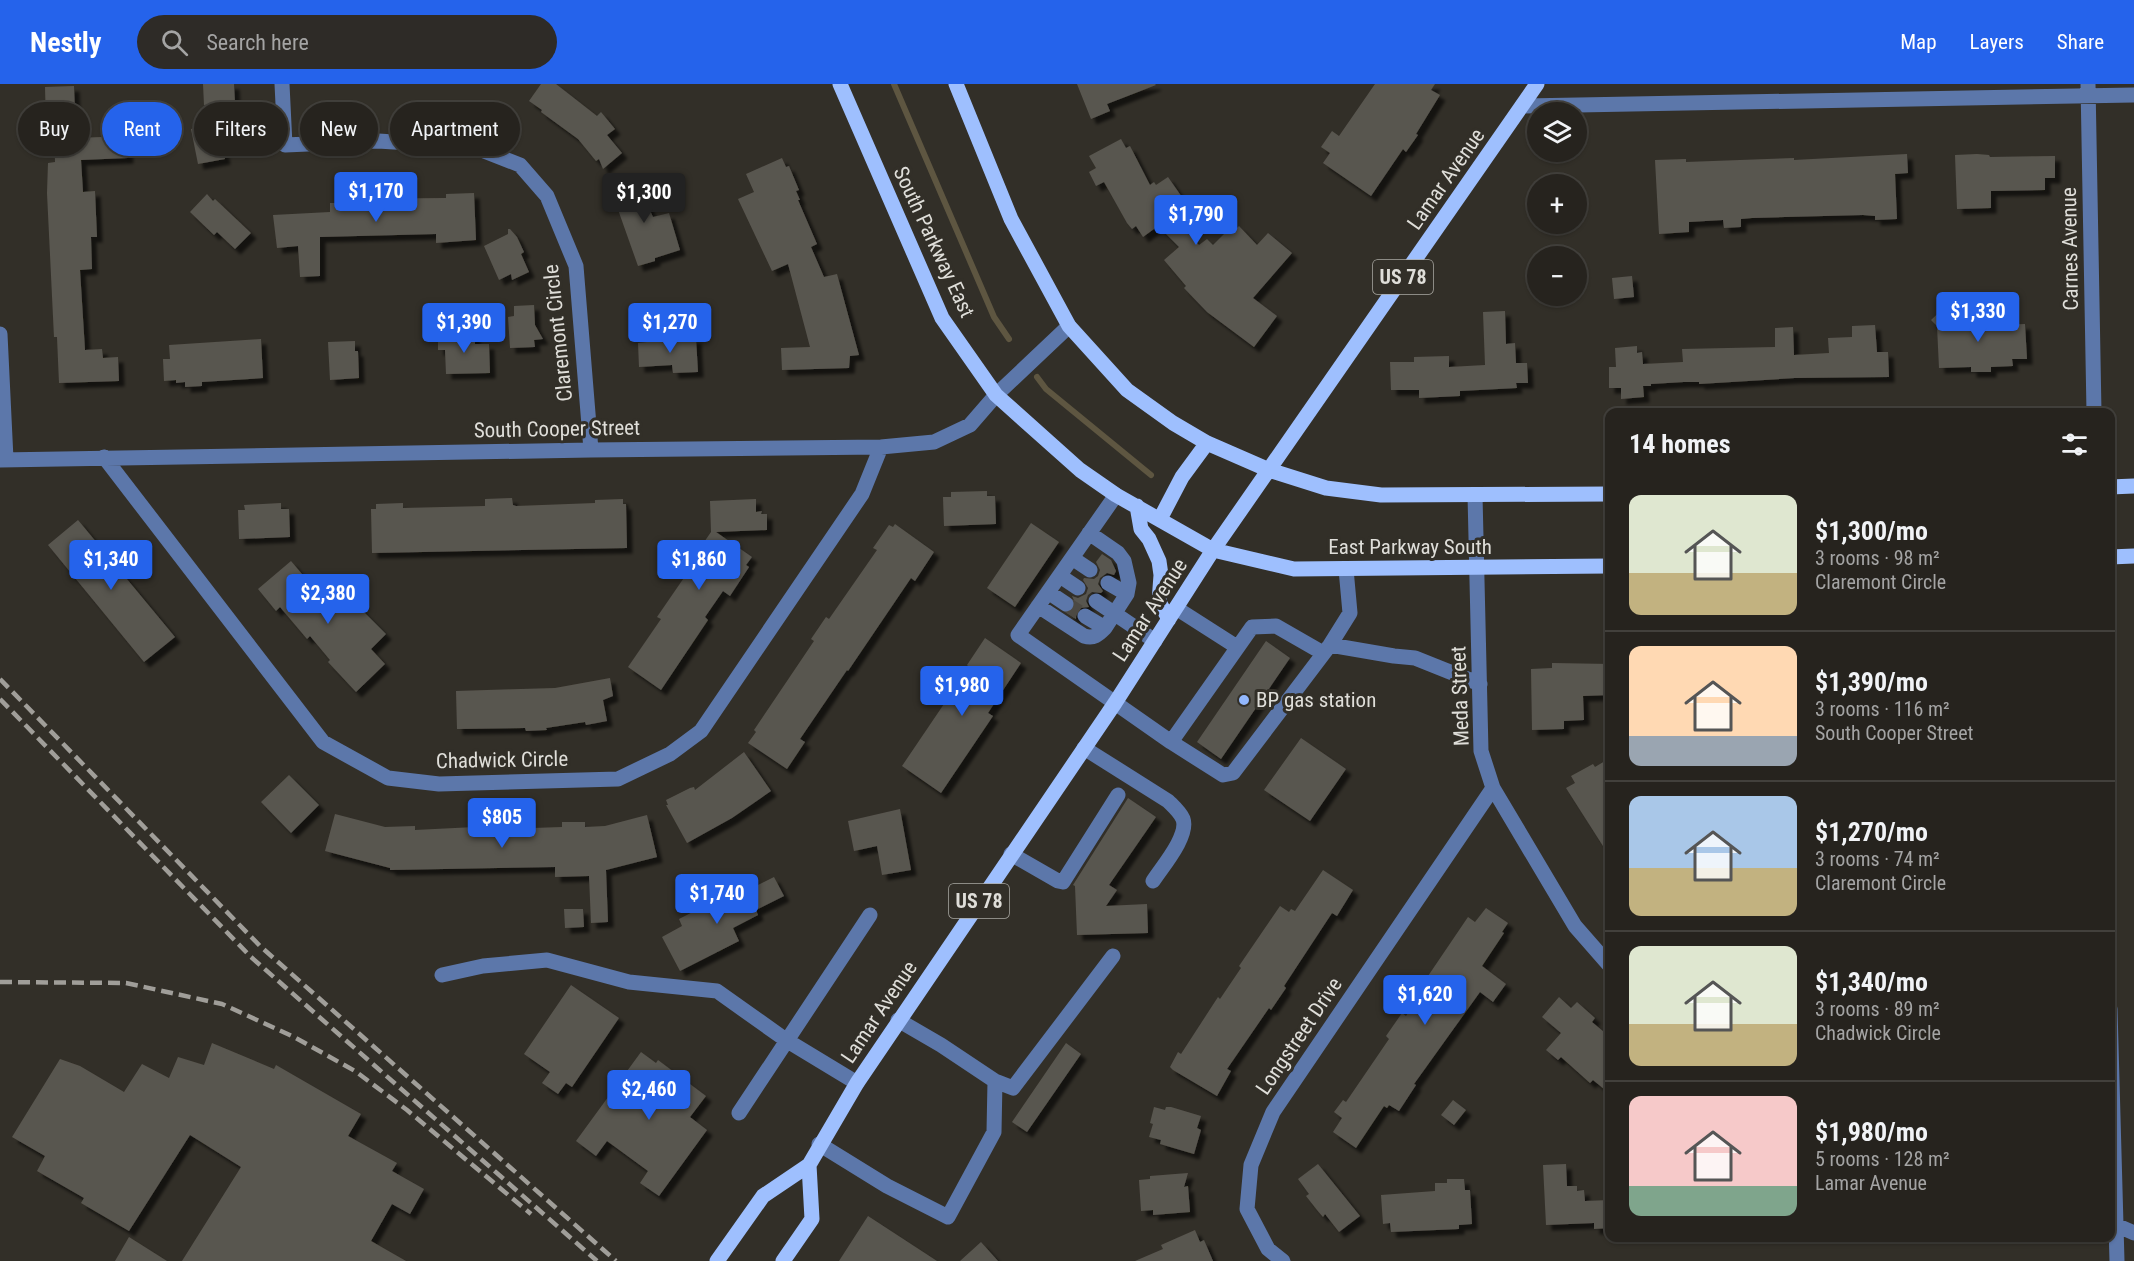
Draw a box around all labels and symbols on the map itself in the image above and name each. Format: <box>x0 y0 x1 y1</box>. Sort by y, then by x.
street label: Lamar Avenue <box>1402 124 1490 234</box>
street label: South Parkway East <box>889 163 979 321</box>
pin: $1,170 <box>327 172 425 223</box>
pin: $1,300 <box>595 173 693 224</box>
street label: Carnes Avenue <box>2057 187 2083 311</box>
pin: $1,790 <box>1147 195 1245 246</box>
road number: US 78 <box>1373 260 1433 294</box>
street label: Claremont Circle <box>539 263 577 403</box>
pin: $1,330 <box>1929 292 2027 343</box>
pin: $1,390 <box>415 303 513 354</box>
pin: $1,270 <box>621 303 719 354</box>
street label: South Cooper Street <box>474 416 640 442</box>
street label: East Parkway South <box>1328 535 1492 559</box>
pin: $1,340 <box>62 540 160 591</box>
pin: $1,860 <box>650 540 748 591</box>
street label: Lamar Avenue <box>1108 554 1192 666</box>
pin: $2,380 <box>279 574 377 625</box>
street label: Meda Street <box>1446 646 1474 746</box>
pin: $1,980 <box>913 666 1011 717</box>
place label: BP gas station <box>1256 688 1376 712</box>
marker: BP gas station <box>1237 693 1251 707</box>
street label: Chadwick Circle <box>436 747 568 773</box>
pin: $805 <box>466 798 538 849</box>
pin: $1,740 <box>668 874 766 925</box>
road number: US 78 <box>949 884 1009 918</box>
street label: Lamar Avenue <box>836 956 922 1067</box>
street label: Longstreet Drive <box>1251 973 1347 1099</box>
pin: $1,620 <box>1376 975 1474 1026</box>
pin: $2,460 <box>600 1070 698 1121</box>

